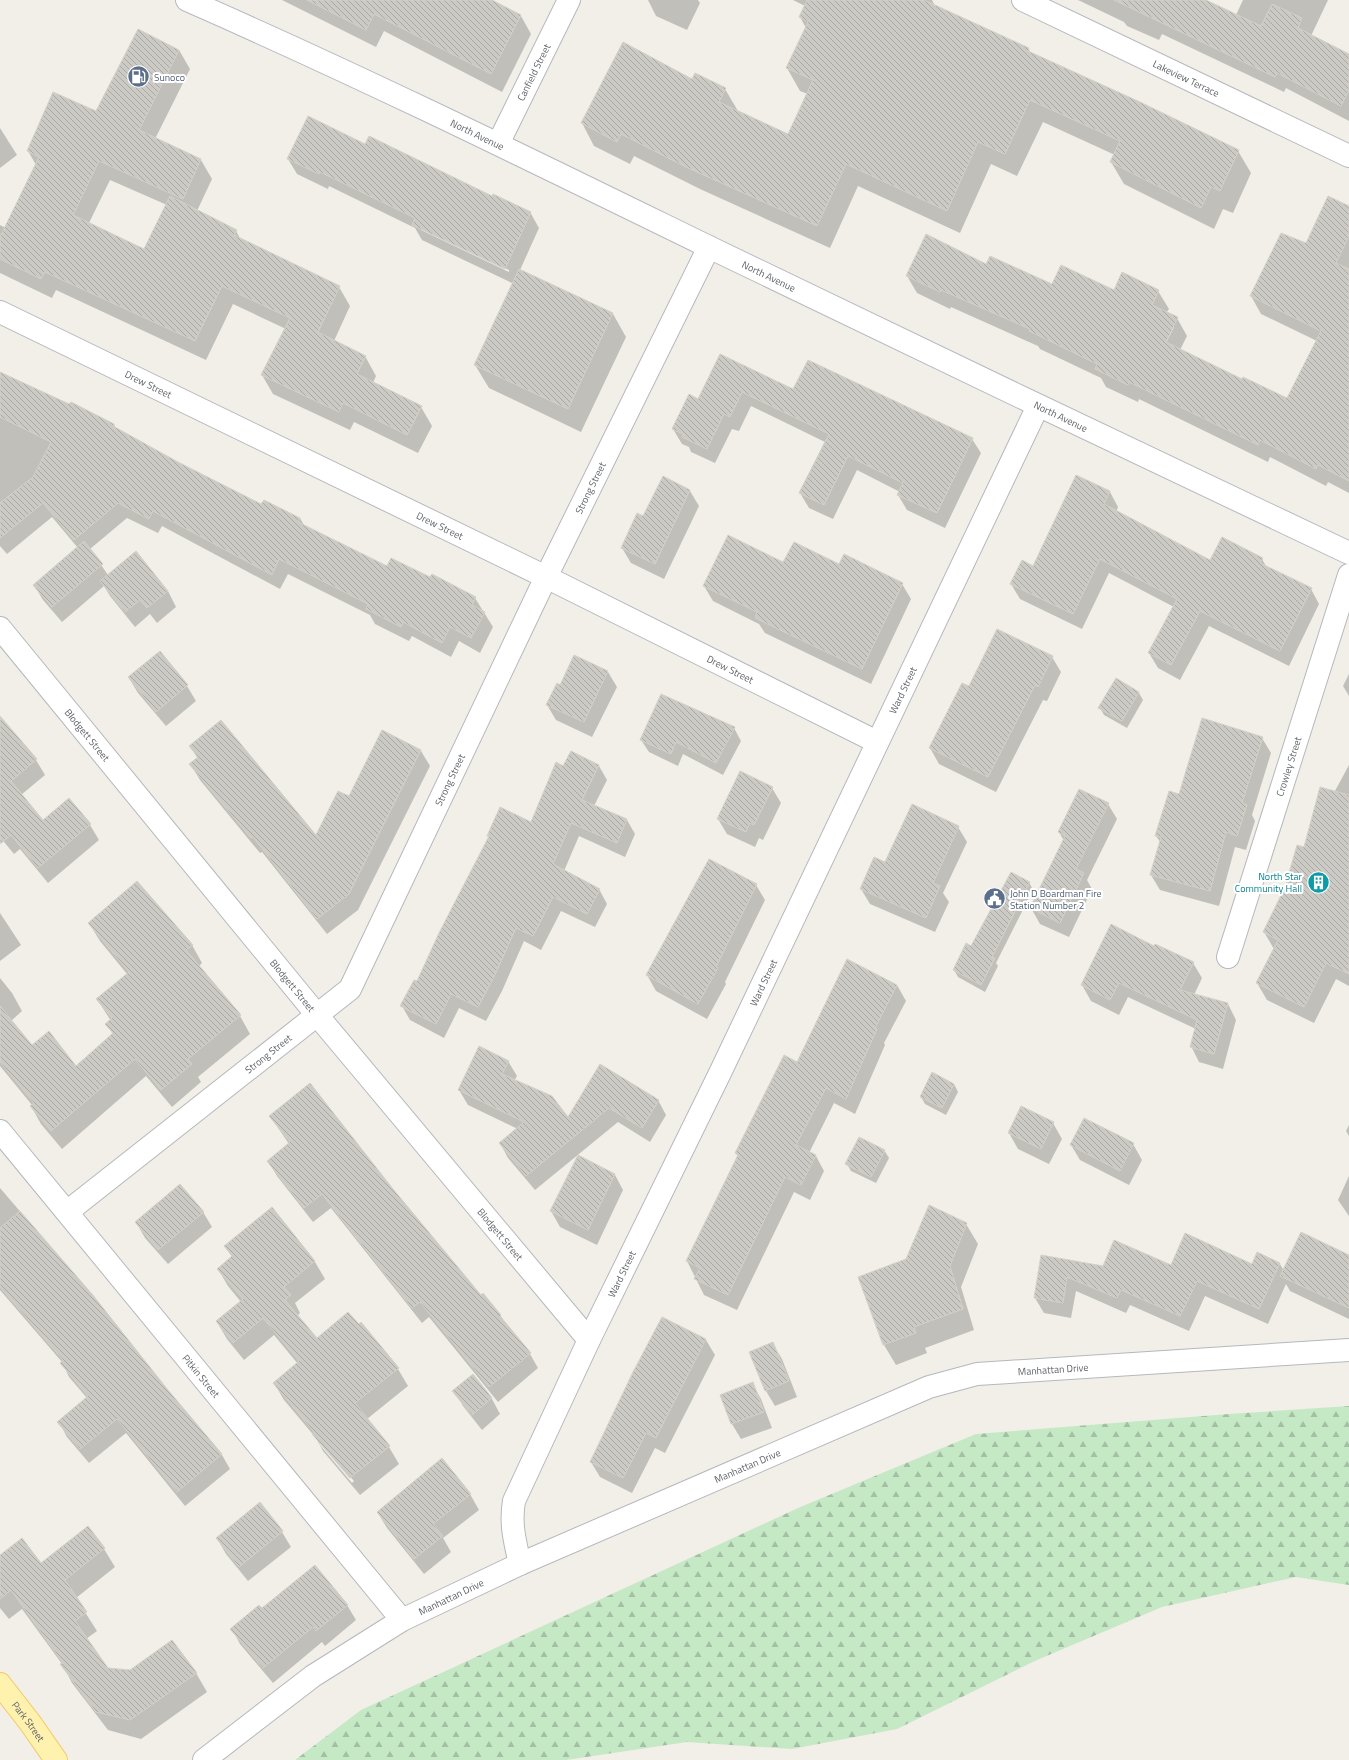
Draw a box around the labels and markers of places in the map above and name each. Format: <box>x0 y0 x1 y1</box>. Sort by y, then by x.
fuel station icon: Sunoco <box>126 64 152 90</box>
place label: Sunoco <box>154 70 185 85</box>
place label: North Star Community Hall <box>1235 869 1303 896</box>
building icon: North Star Community Hall <box>1305 869 1331 895</box>
public building icon: John D Boardman Fire Station Number 2 <box>982 886 1008 912</box>
place label: John D Boardman Fire Station Number 2 <box>1010 886 1102 913</box>

